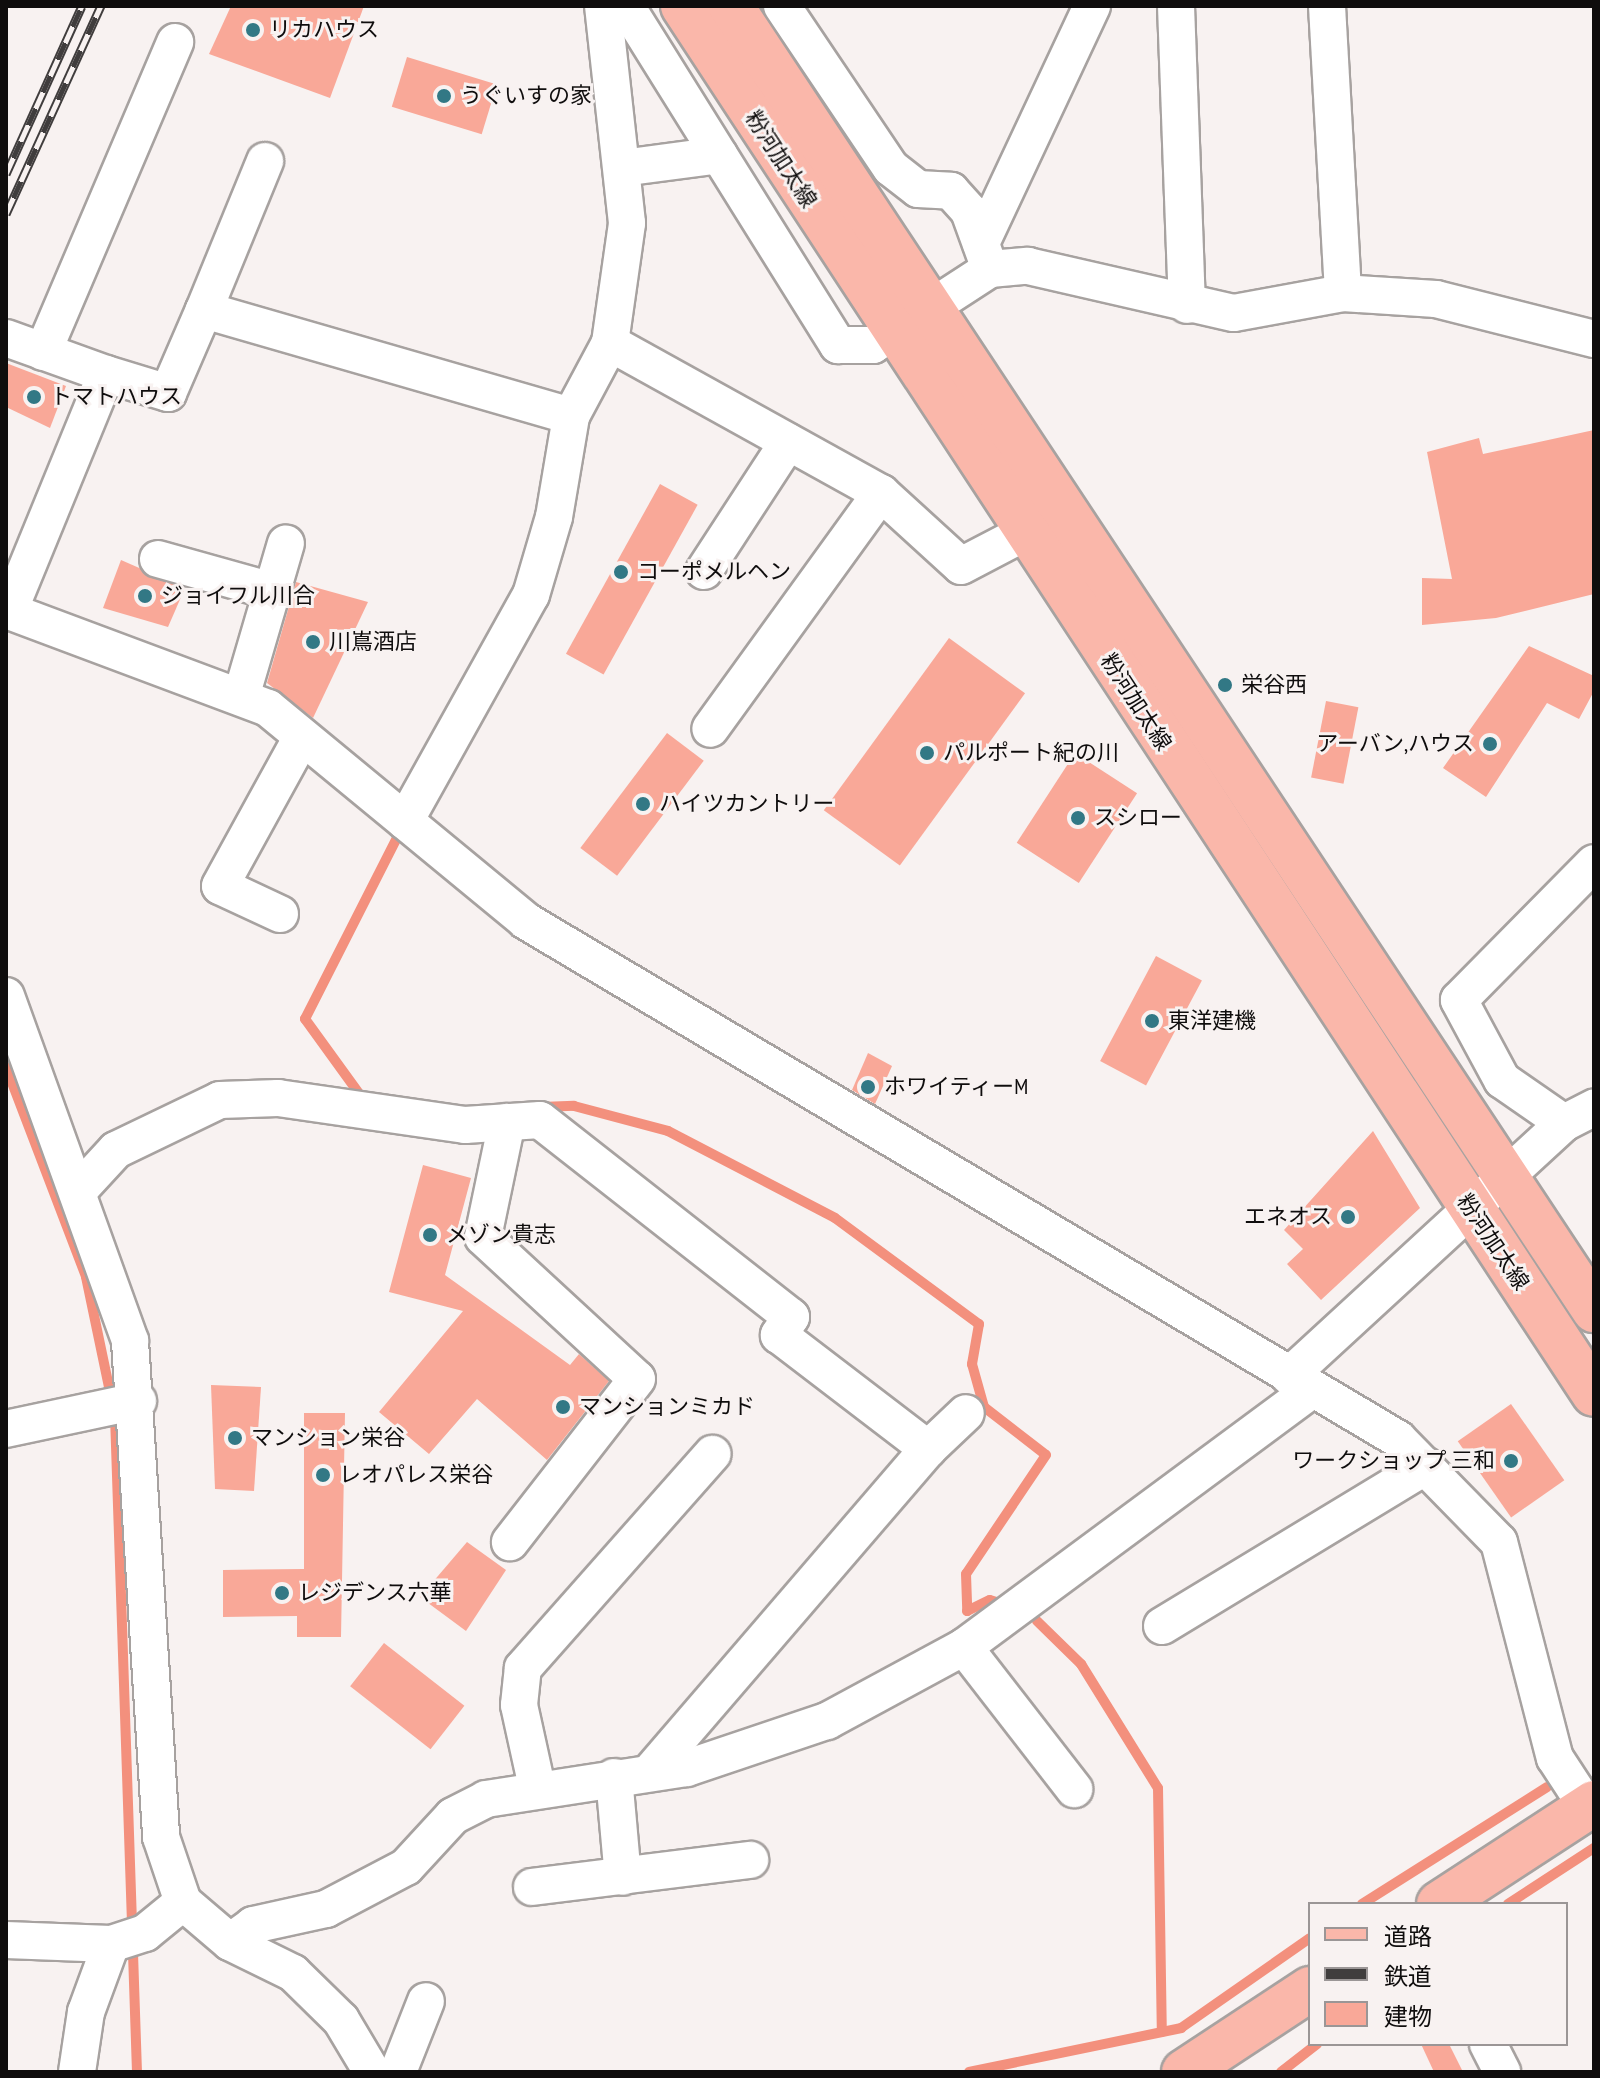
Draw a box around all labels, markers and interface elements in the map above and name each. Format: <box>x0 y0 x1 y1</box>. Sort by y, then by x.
place label: リカハウス <box>269 17 379 43</box>
marker: リカハウス <box>244 21 262 39</box>
place label: うぐいすの家 <box>460 83 592 109</box>
marker: うぐいすの家 <box>435 87 453 105</box>
street label: 粉河加太線 <box>740 106 822 212</box>
place label: トマトハウス <box>50 384 182 410</box>
marker: トマトハウス <box>25 388 43 406</box>
place label: コーポメルヘン <box>637 559 791 585</box>
marker: コーポメルヘン <box>612 563 630 581</box>
place label: ジョイフル川合 <box>161 583 315 609</box>
marker: ジョイフル川合 <box>136 587 154 605</box>
place label: 川嶌酒店 <box>329 629 417 655</box>
marker: 川嶌酒店 <box>304 633 322 651</box>
street label: 粉河加太線 <box>1095 649 1177 755</box>
place label: 栄谷西 <box>1241 672 1307 698</box>
marker: 栄谷西 <box>1216 676 1234 694</box>
place label: アーバン,ハウス <box>1317 731 1474 757</box>
marker: アーバン,ハウス <box>1481 735 1499 753</box>
place label: パルポート紀の川 <box>943 740 1119 766</box>
marker: パルポート紀の川 <box>918 744 936 762</box>
place label: ハイツカントリー <box>659 791 835 817</box>
marker: ハイツカントリー <box>634 795 652 813</box>
place label: スシロー <box>1094 805 1182 831</box>
marker: スシロー <box>1069 809 1087 827</box>
place label: 東洋建機 <box>1168 1008 1256 1034</box>
marker: 東洋建機 <box>1143 1012 1161 1030</box>
place label: ホワイティーM <box>884 1074 1030 1100</box>
marker: ホワイティーM <box>859 1078 877 1096</box>
street label: 粉河加太線 <box>1451 1189 1535 1295</box>
place label: エネオス <box>1244 1204 1332 1230</box>
marker: エネオス <box>1339 1208 1357 1226</box>
place label: メゾン貴志 <box>446 1222 556 1248</box>
marker: メゾン貴志 <box>421 1226 439 1244</box>
place label: マンションミカド <box>579 1394 755 1420</box>
marker: マンションミカド <box>554 1398 572 1416</box>
place label: マンション栄谷 <box>251 1425 405 1451</box>
marker: マンション栄谷 <box>226 1429 244 1447</box>
place label: ワークショップ 三和 <box>1292 1448 1495 1474</box>
marker: ワークショップ 三和 <box>1502 1452 1520 1470</box>
place label: レオパレス栄谷 <box>339 1462 493 1488</box>
marker: レオパレス栄谷 <box>314 1466 332 1484</box>
place label: レジデンス六華 <box>298 1580 452 1606</box>
marker: レジデンス六華 <box>273 1584 291 1602</box>
legend <box>1308 1902 1568 2046</box>
text: 道路 <box>1384 1921 1432 1952</box>
text: 鉄道 <box>1384 1961 1432 1992</box>
text: 建物 <box>1384 2001 1432 2032</box>

